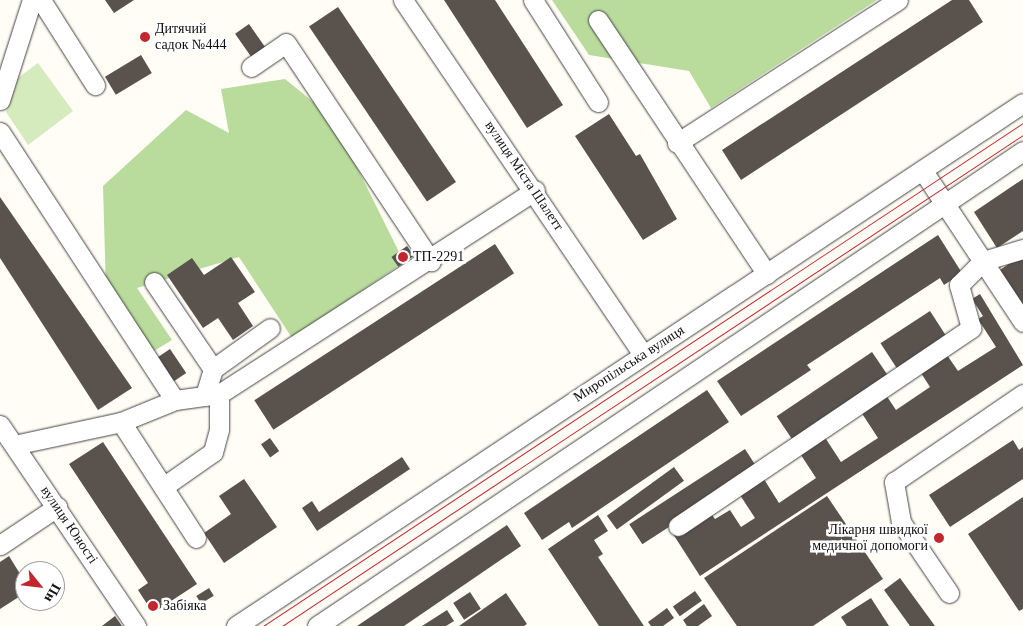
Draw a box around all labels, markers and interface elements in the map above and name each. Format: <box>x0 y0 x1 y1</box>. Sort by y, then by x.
place label: Дитячий садок №444 <box>155 21 226 54</box>
marker: Дитячий садок №444 <box>139 31 151 43</box>
street label: вулиця Міста Шалетт <box>481 118 567 234</box>
place label: ТП-2291 <box>413 249 464 265</box>
marker: ТП-2291 <box>397 251 409 263</box>
street label: Миропільська вулиця <box>571 322 687 406</box>
street label: вулиця Юності <box>37 483 101 567</box>
place label: Лікарня швидкої медичної допомоги <box>812 522 928 554</box>
marker: Лікарня швидкої медичної допомоги <box>932 531 946 545</box>
north arrow <box>15 561 65 611</box>
text: Пн <box>42 581 64 605</box>
place label: Забіяка <box>163 598 206 614</box>
marker: Забіяка <box>147 600 159 612</box>

